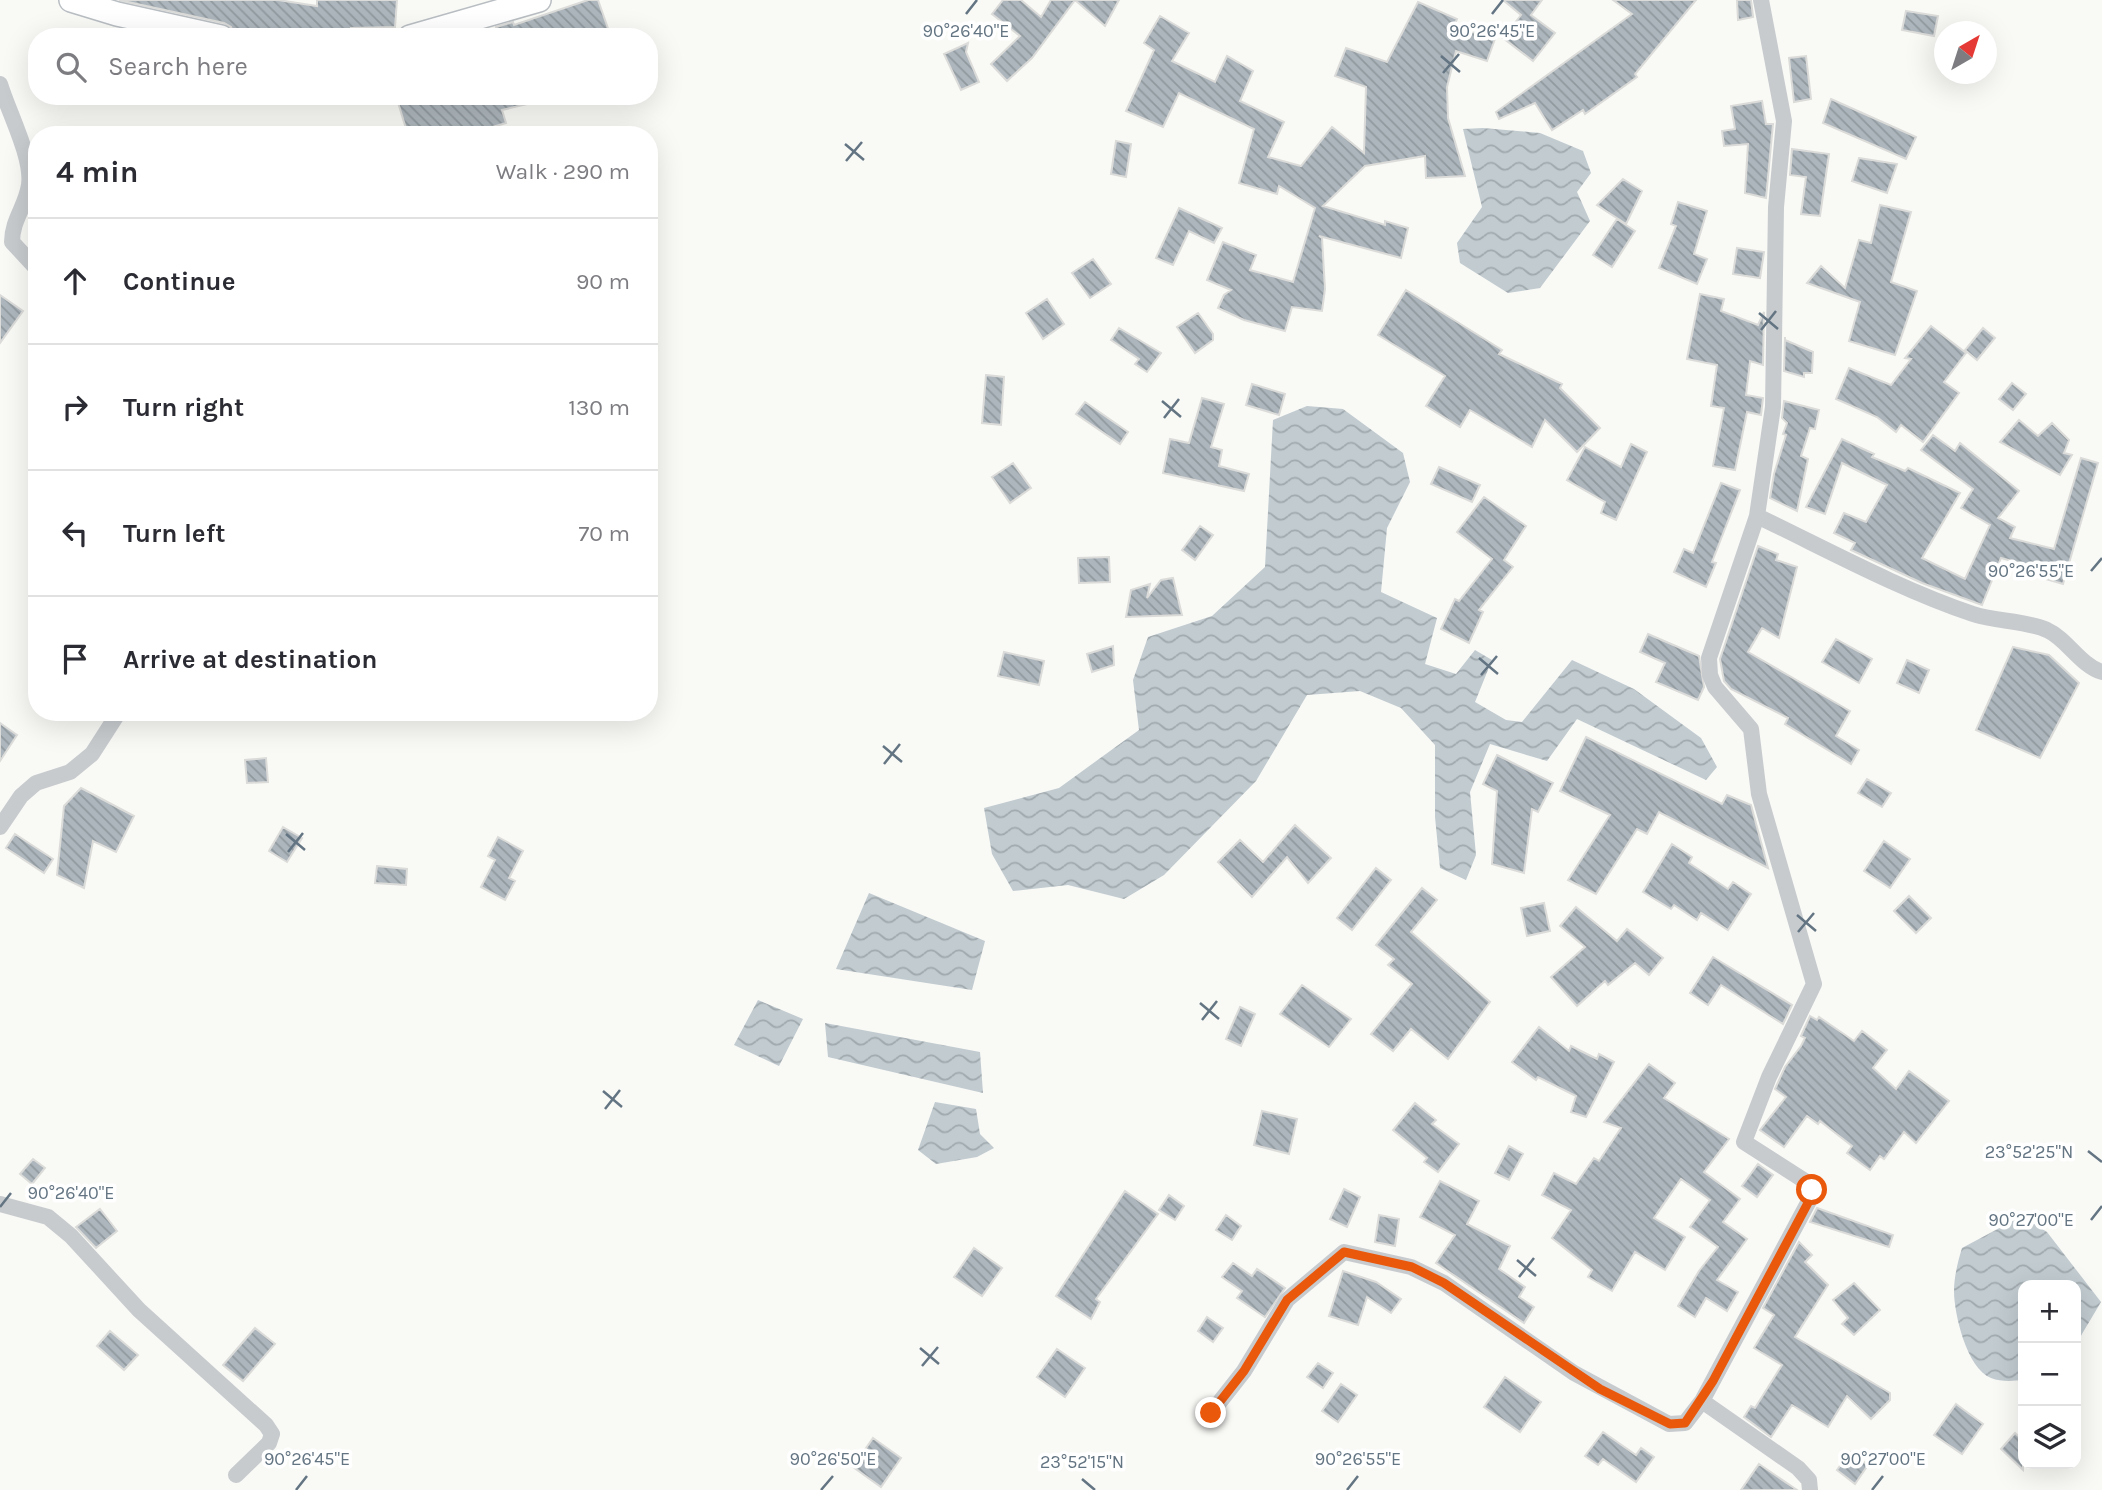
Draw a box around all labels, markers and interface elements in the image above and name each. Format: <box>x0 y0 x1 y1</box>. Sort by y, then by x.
text: 90°26'40"E <box>923 20 1009 42</box>
text: 90°26'45"E <box>1449 20 1535 42</box>
north arrow <box>1934 21 1997 84</box>
search box <box>28 28 658 105</box>
icon: search <box>52 48 90 86</box>
text: Search here <box>108 51 248 82</box>
text: 4 min <box>56 154 138 190</box>
text: Walk · 290 m <box>496 158 630 185</box>
icon: ahead <box>56 262 94 300</box>
text: Continue <box>123 266 235 297</box>
text: 90 m <box>576 268 630 295</box>
icon: right <box>56 388 94 426</box>
text: Turn right <box>123 392 244 423</box>
text: 130 m <box>568 394 630 421</box>
icon: left <box>56 514 94 552</box>
text: Turn left <box>123 518 225 549</box>
text: 70 m <box>579 520 630 547</box>
text: 90°26'55"E <box>1988 560 2074 582</box>
icon: arrive <box>56 640 94 678</box>
text: Arrive at destination <box>123 644 377 675</box>
text: 23°52'25"N <box>1985 1141 2073 1163</box>
route start <box>1796 1174 1827 1205</box>
text: 90°26'40"E <box>28 1182 114 1204</box>
text: 90°27'00"E <box>1988 1209 2074 1231</box>
map controls <box>2018 1280 2081 1469</box>
button: + <box>2018 1280 2081 1343</box>
button: − <box>2018 1343 2081 1406</box>
route end <box>1195 1397 1226 1428</box>
button: layers <box>2018 1406 2081 1469</box>
text: 90°26'45"E <box>264 1448 350 1470</box>
text: 90°26'50"E <box>790 1448 876 1470</box>
text: 90°26'55"E <box>1315 1448 1401 1470</box>
text: 90°27'00"E <box>1840 1448 1926 1470</box>
text: 23°52'15"N <box>1040 1451 1124 1473</box>

